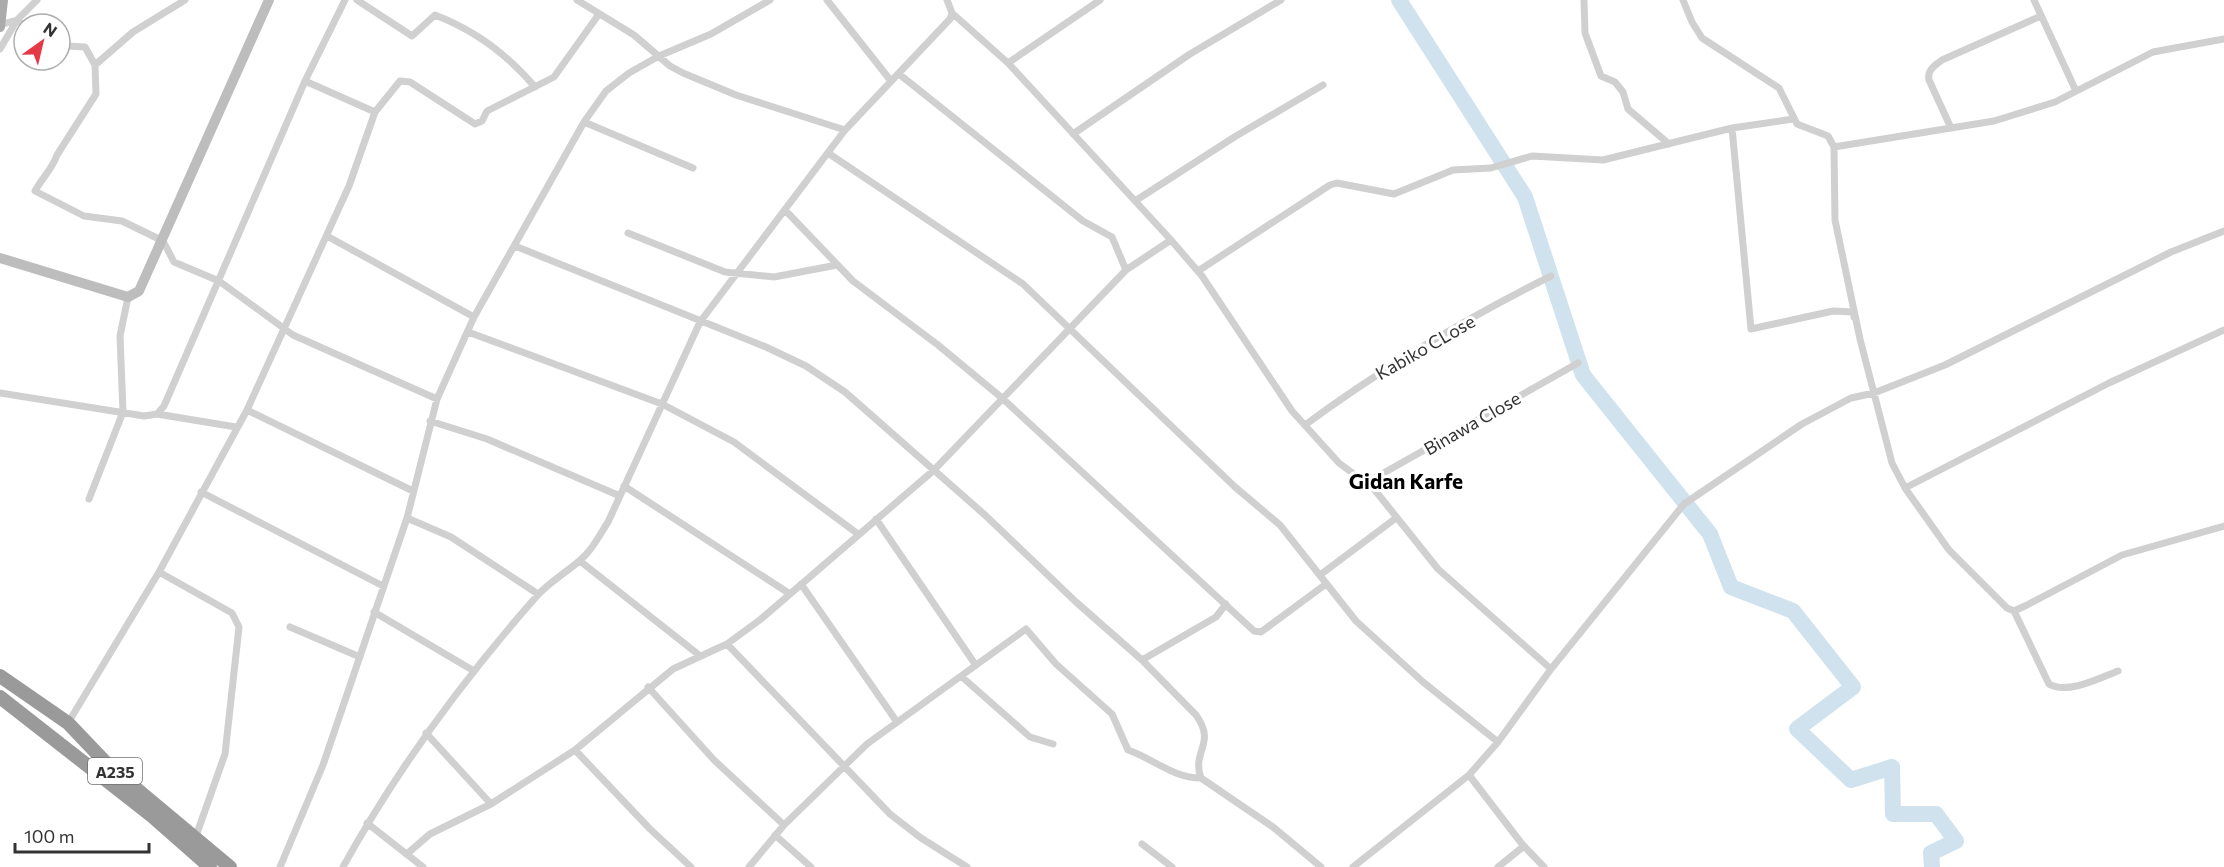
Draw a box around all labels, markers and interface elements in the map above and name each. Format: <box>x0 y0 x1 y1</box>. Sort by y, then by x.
north arrow <box>12 12 72 72</box>
text: N <box>40 18 61 40</box>
street label: Kabiko CLose <box>1371 310 1479 384</box>
street label: Binawa Close <box>1420 386 1524 460</box>
district label: Gidan Karfe <box>1349 468 1463 493</box>
road number: A235 <box>88 758 142 784</box>
scale bar <box>15 816 148 854</box>
text: 100 m <box>24 825 74 847</box>

